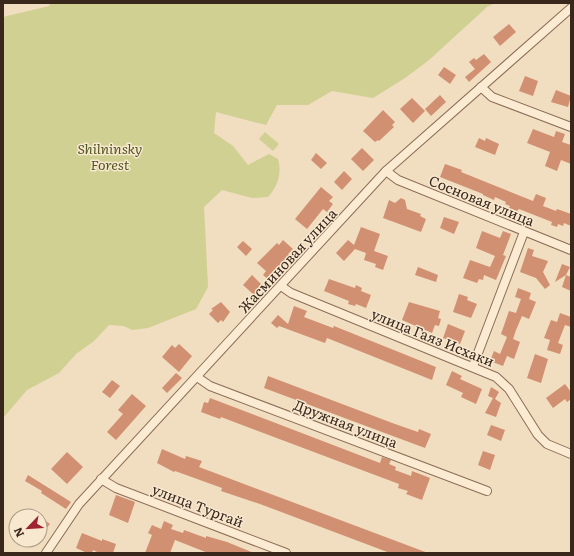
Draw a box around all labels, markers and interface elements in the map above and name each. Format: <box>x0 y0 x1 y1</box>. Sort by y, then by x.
park label: Shilninsky Forest <box>78 138 142 174</box>
street label: Сосновая улица <box>426 170 538 230</box>
street label: Жасминовая улица <box>233 203 341 317</box>
street label: улица Гаяз Исхаки <box>368 303 498 371</box>
street label: Дружная улица <box>291 394 401 452</box>
street label: улица Тургай <box>149 478 247 532</box>
north arrow <box>8 508 48 548</box>
text: N <box>9 525 27 540</box>

